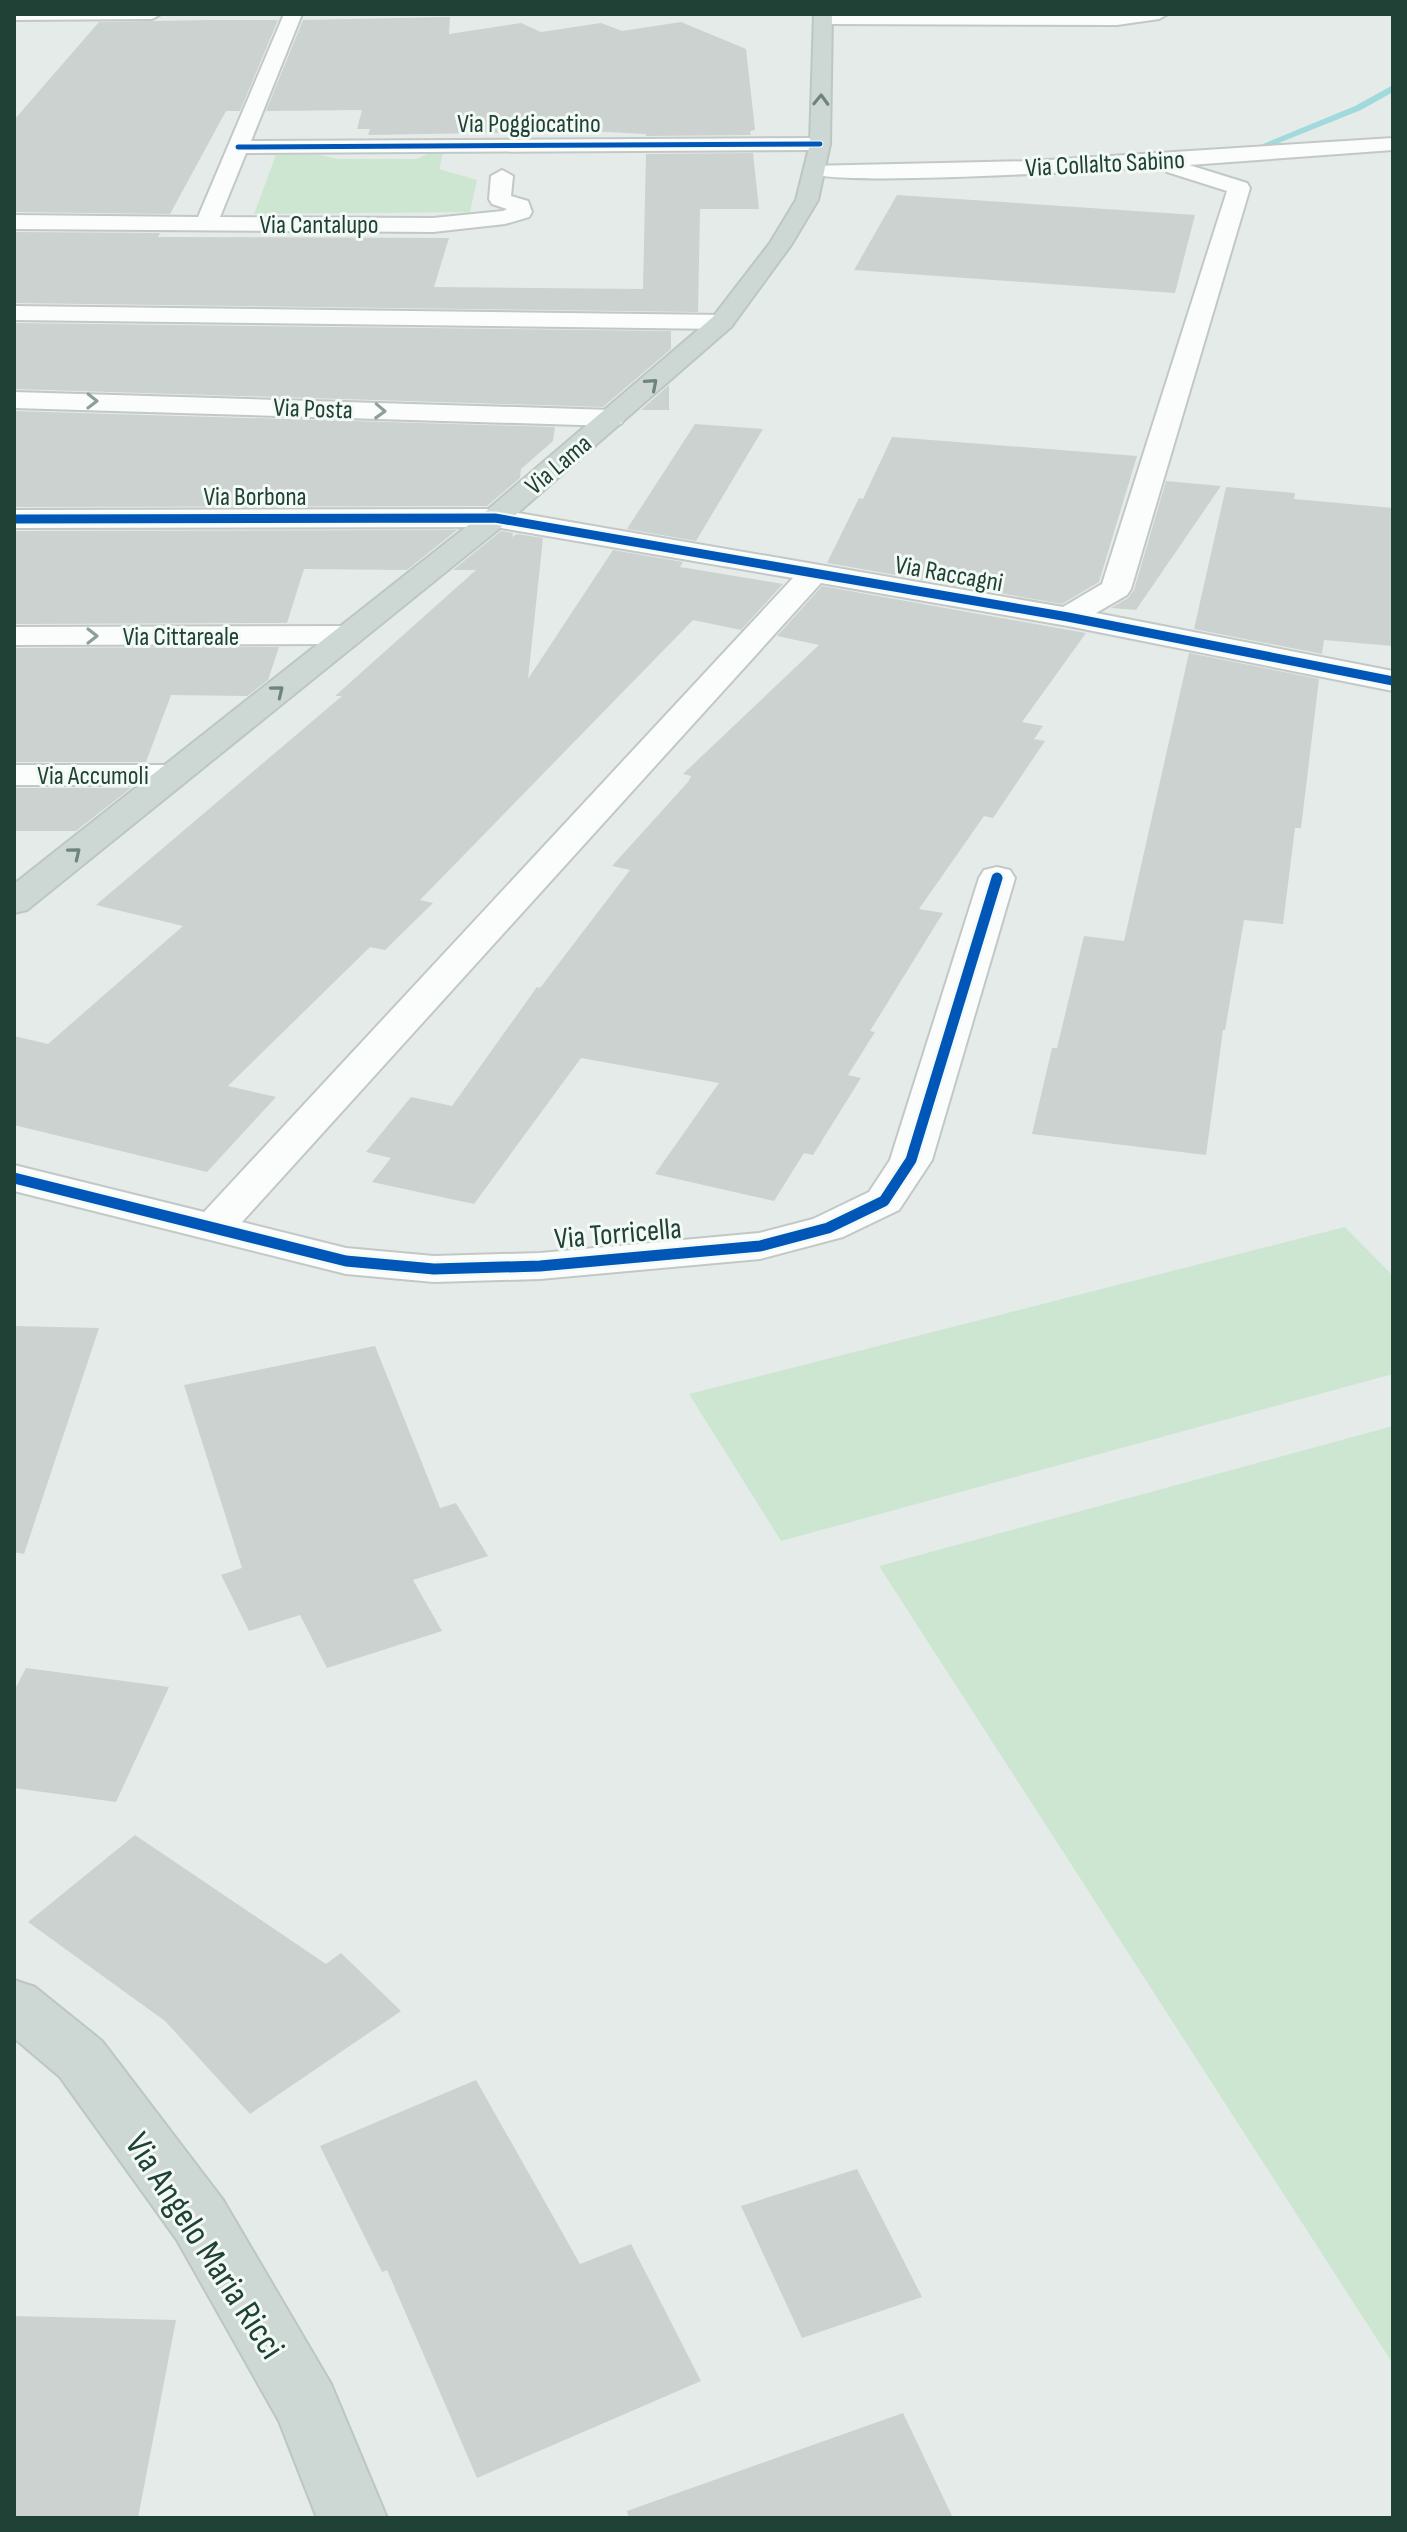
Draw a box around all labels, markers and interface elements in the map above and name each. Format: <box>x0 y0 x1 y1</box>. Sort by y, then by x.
one-way arrow <box>812 93 830 106</box>
street label: Via Poggiocatino <box>457 109 601 140</box>
street label: Via Collalto Sabino <box>1025 145 1186 184</box>
street label: Via Cantalupo <box>259 210 379 241</box>
one-way arrow <box>643 379 658 394</box>
one-way arrow <box>86 392 99 410</box>
street label: Via Posta <box>273 393 353 426</box>
one-way arrow <box>374 402 387 419</box>
street label: Via Lama <box>520 429 598 502</box>
street label: Via Borbona <box>203 482 307 513</box>
street label: Via Raccagni <box>892 550 1005 599</box>
street label: Via Cittareale <box>123 622 239 653</box>
one-way arrow <box>86 627 99 645</box>
one-way arrow <box>269 686 283 701</box>
street label: Via Accumoli <box>37 761 149 792</box>
one-way arrow <box>66 848 80 863</box>
street label: Via Torricella <box>553 1211 683 1257</box>
street label: Via Angelo Maria Ricci <box>115 2125 293 2367</box>

